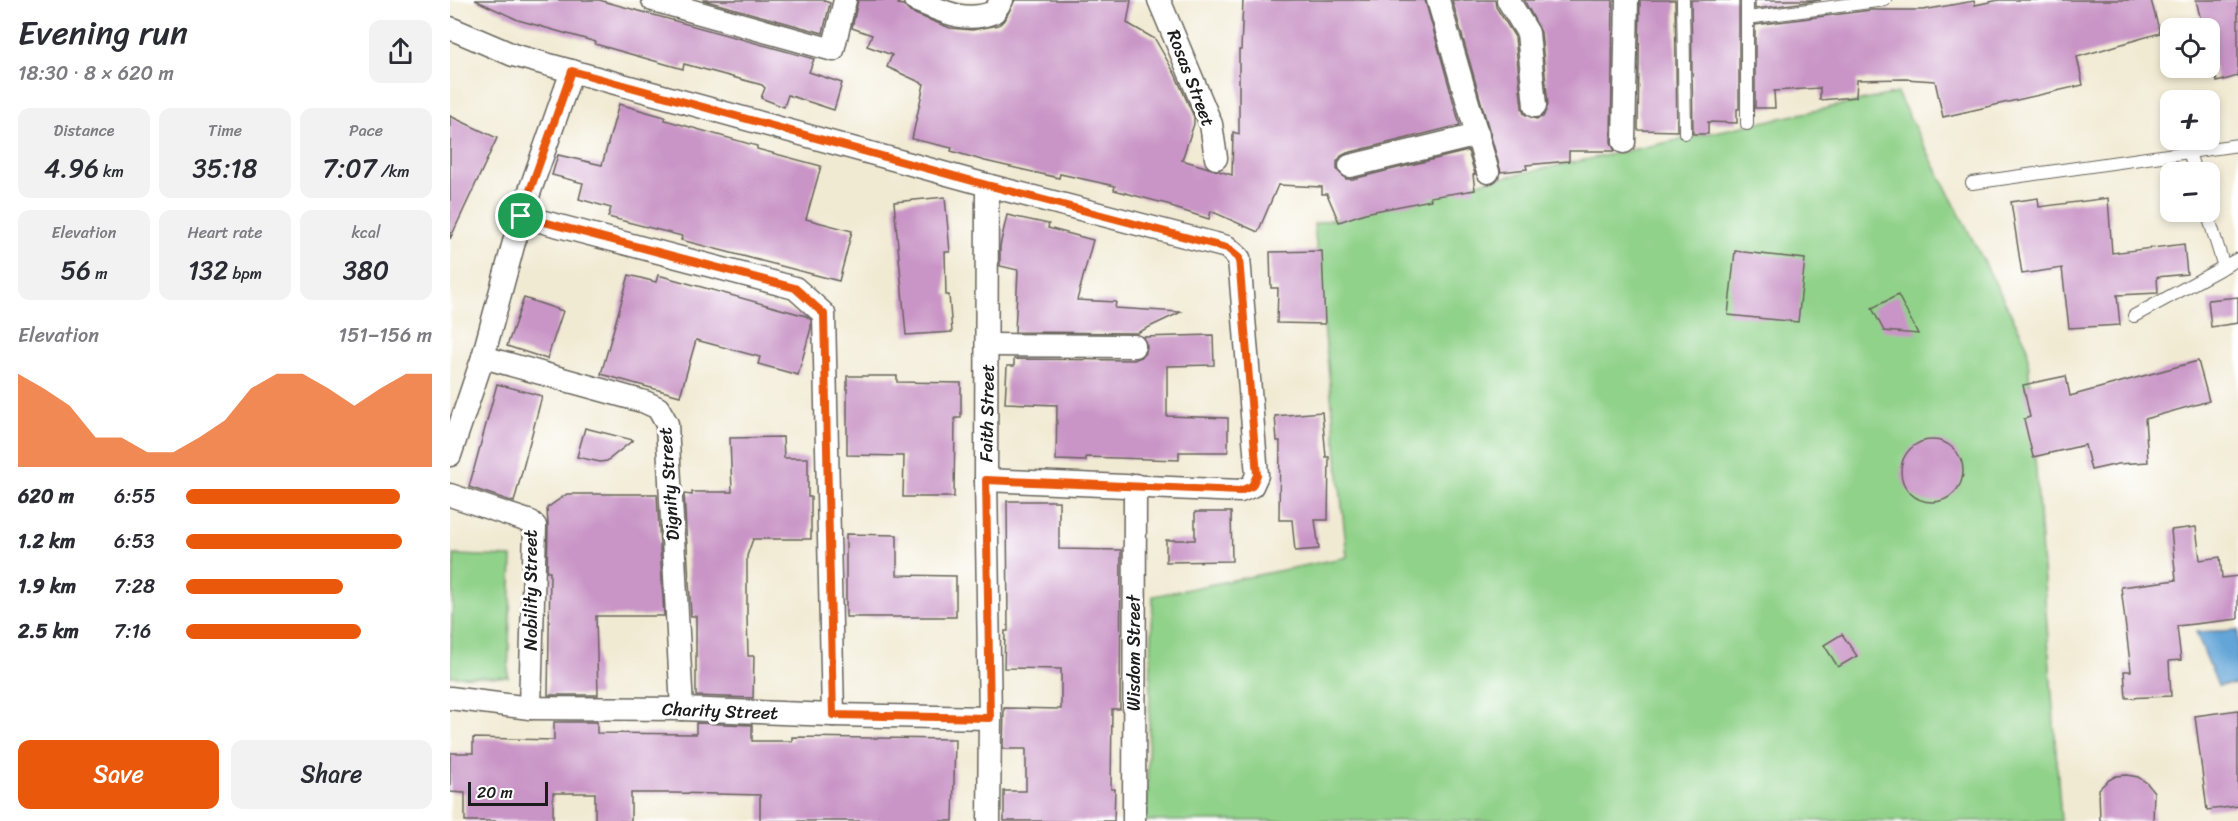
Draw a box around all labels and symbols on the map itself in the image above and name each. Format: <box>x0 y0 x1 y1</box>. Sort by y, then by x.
street label: Rosas Street <box>1158 25 1224 132</box>
pin <box>495 190 546 241</box>
street label: Faith Street <box>970 364 1004 462</box>
street label: Dignity Street <box>649 426 689 542</box>
street label: Nobility Street <box>515 529 547 650</box>
street label: Wisdom Street <box>1118 594 1150 711</box>
street label: Charity Street <box>661 693 779 729</box>
scale bar <box>468 779 548 806</box>

